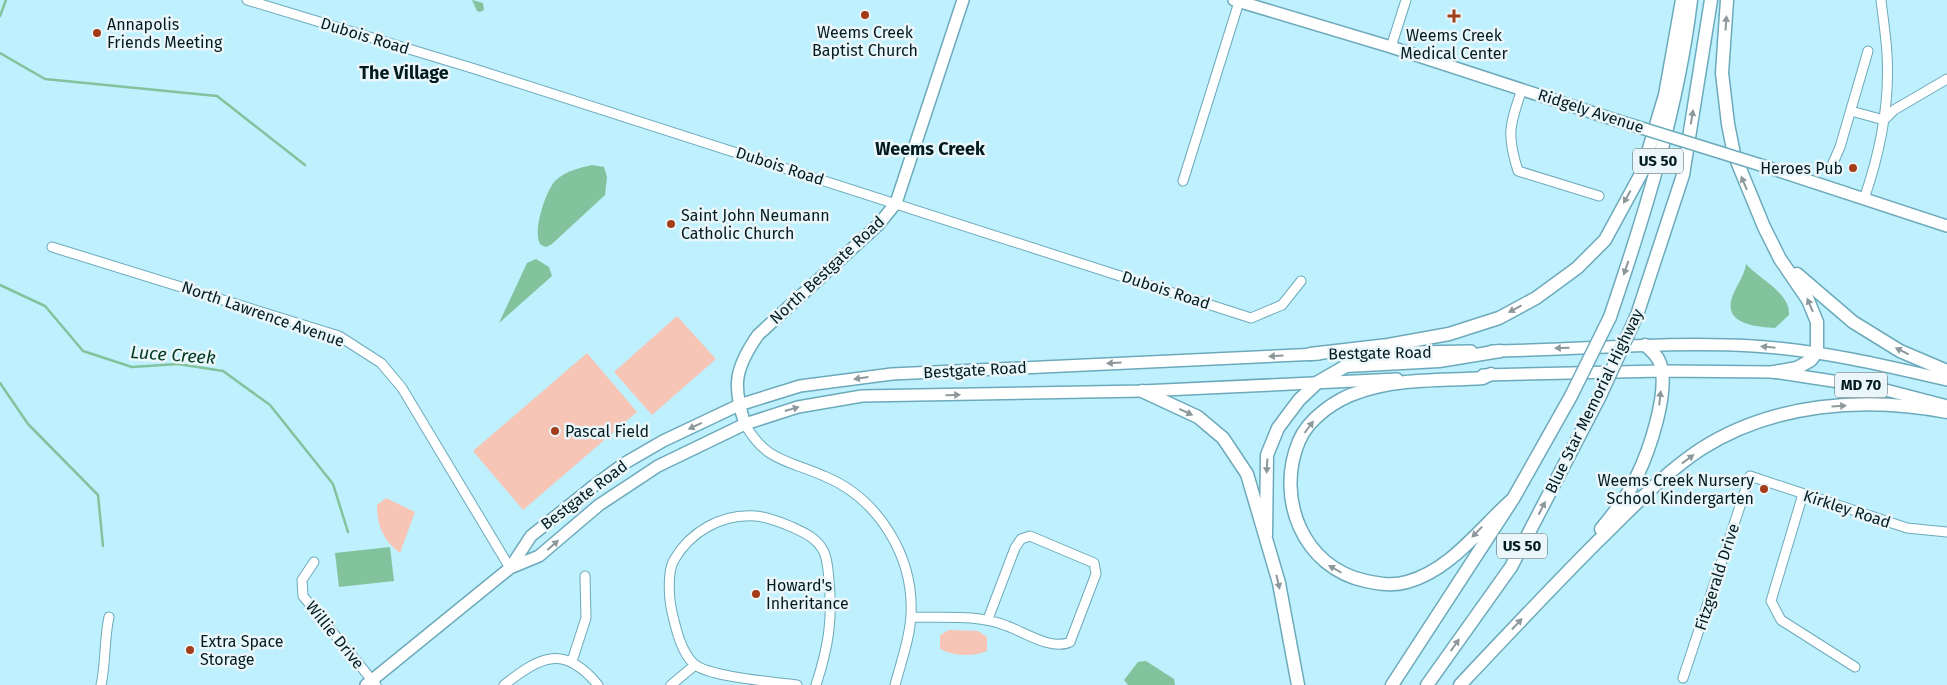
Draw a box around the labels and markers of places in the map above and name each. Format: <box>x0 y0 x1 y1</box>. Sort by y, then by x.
marker: Weems Creek Baptist Church <box>859 9 871 21</box>
marker: Weems Creek Medical Center <box>1447 9 1461 23</box>
place label: Annapolis Friends Meeting <box>107 15 223 52</box>
place label: Weems Creek Baptist Church <box>812 23 918 60</box>
place label: Weems Creek Medical Center <box>1400 26 1509 63</box>
marker: Annapolis Friends Meeting <box>91 27 103 39</box>
place label: Heroes Pub <box>1760 159 1843 178</box>
marker: Heroes Pub <box>1847 162 1859 174</box>
place label: Saint John Neumann Catholic Church <box>681 206 830 243</box>
marker: Saint John Neumann Catholic Church <box>665 218 677 230</box>
place label: Pascal Field <box>565 422 649 441</box>
marker: Pascal Field <box>549 425 561 437</box>
place label: Weems Creek Nursery School Kindergarten <box>1597 471 1754 508</box>
marker: Weems Creek Nursery School Kindergarten <box>1758 483 1770 495</box>
place label: Howard's Inheritance <box>766 576 849 613</box>
marker: Howard's Inheritance <box>750 588 762 600</box>
place label: Extra Space Storage <box>200 632 283 669</box>
marker: Extra Space Storage <box>184 644 196 656</box>

